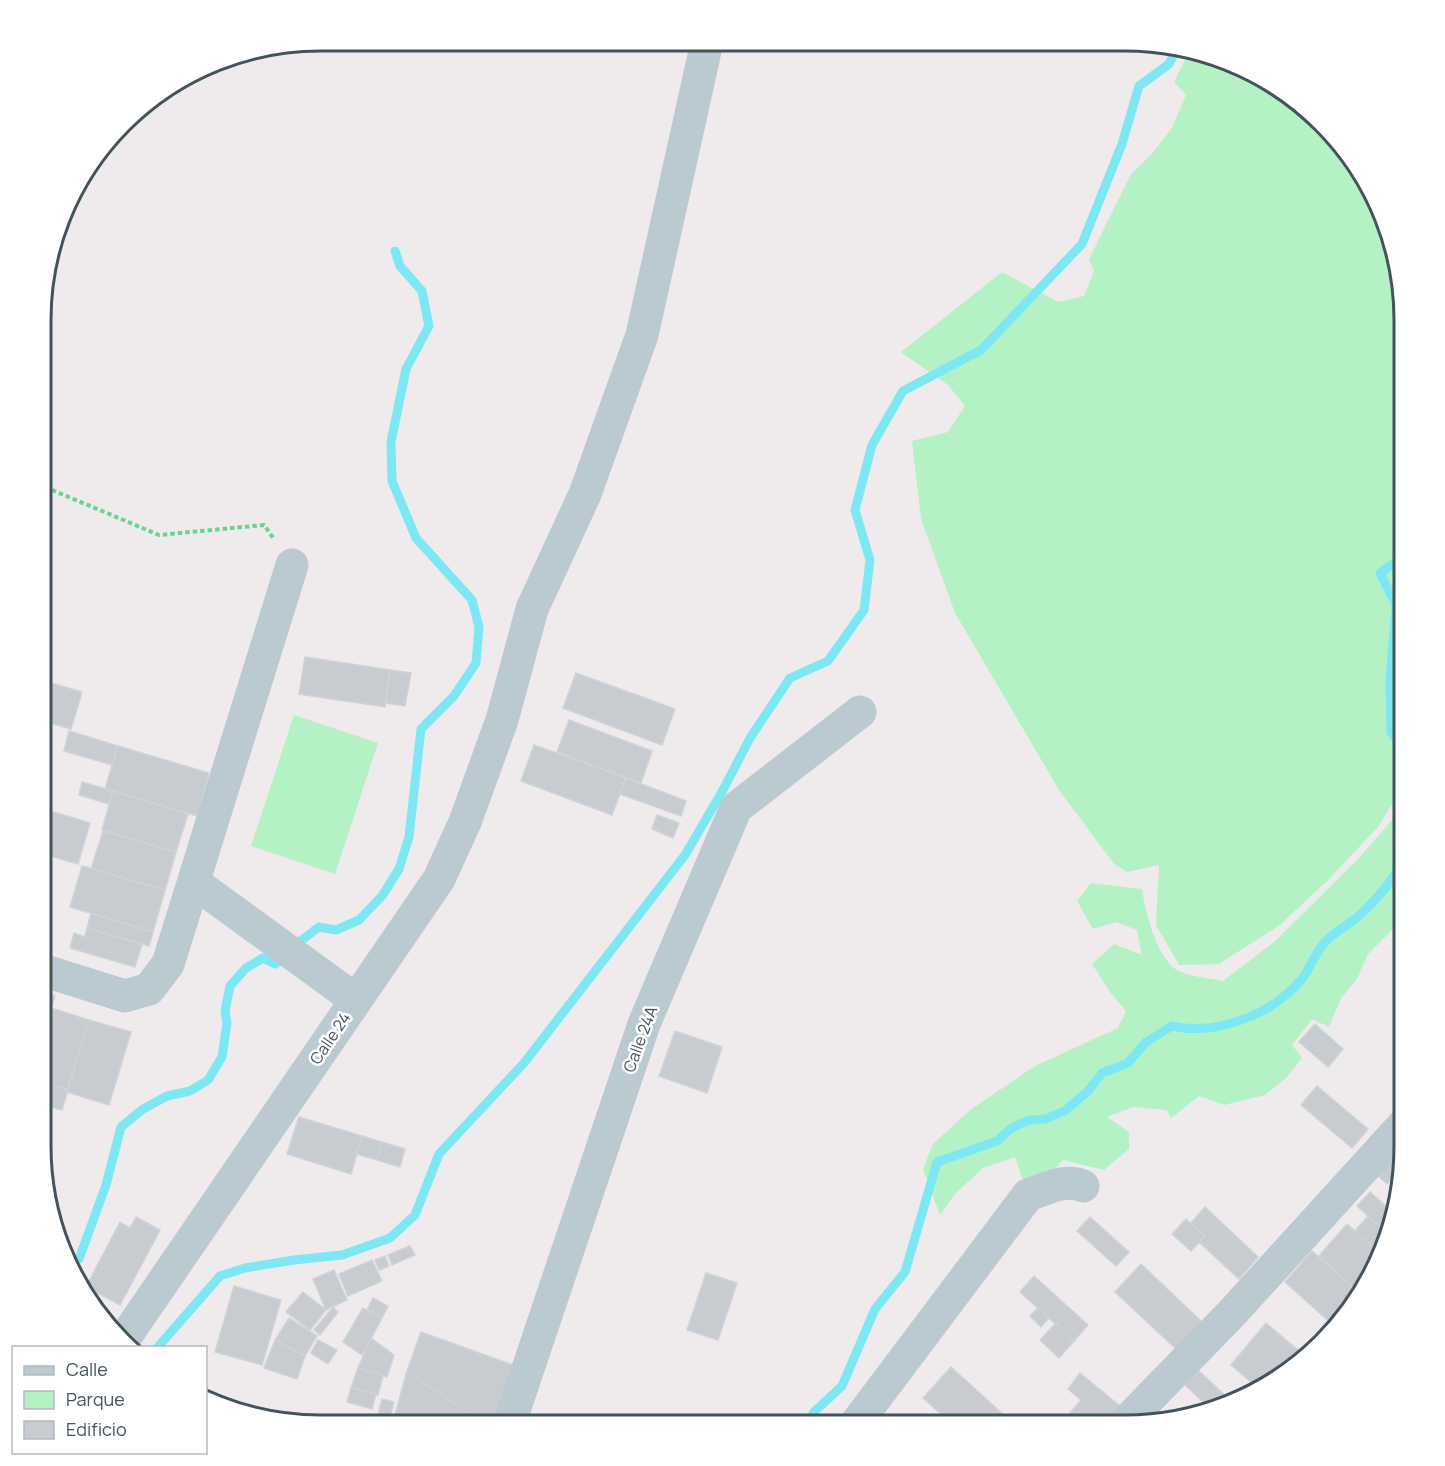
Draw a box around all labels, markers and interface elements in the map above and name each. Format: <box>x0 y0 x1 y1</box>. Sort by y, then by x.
street label: Calle 24A <box>618 1003 662 1075</box>
street label: Calle 24 <box>304 1008 356 1068</box>
legend <box>12 1346 207 1454</box>
text: Calle <box>66 1357 108 1381</box>
text: Parque <box>66 1387 125 1411</box>
text: Edificio <box>66 1417 127 1441</box>

